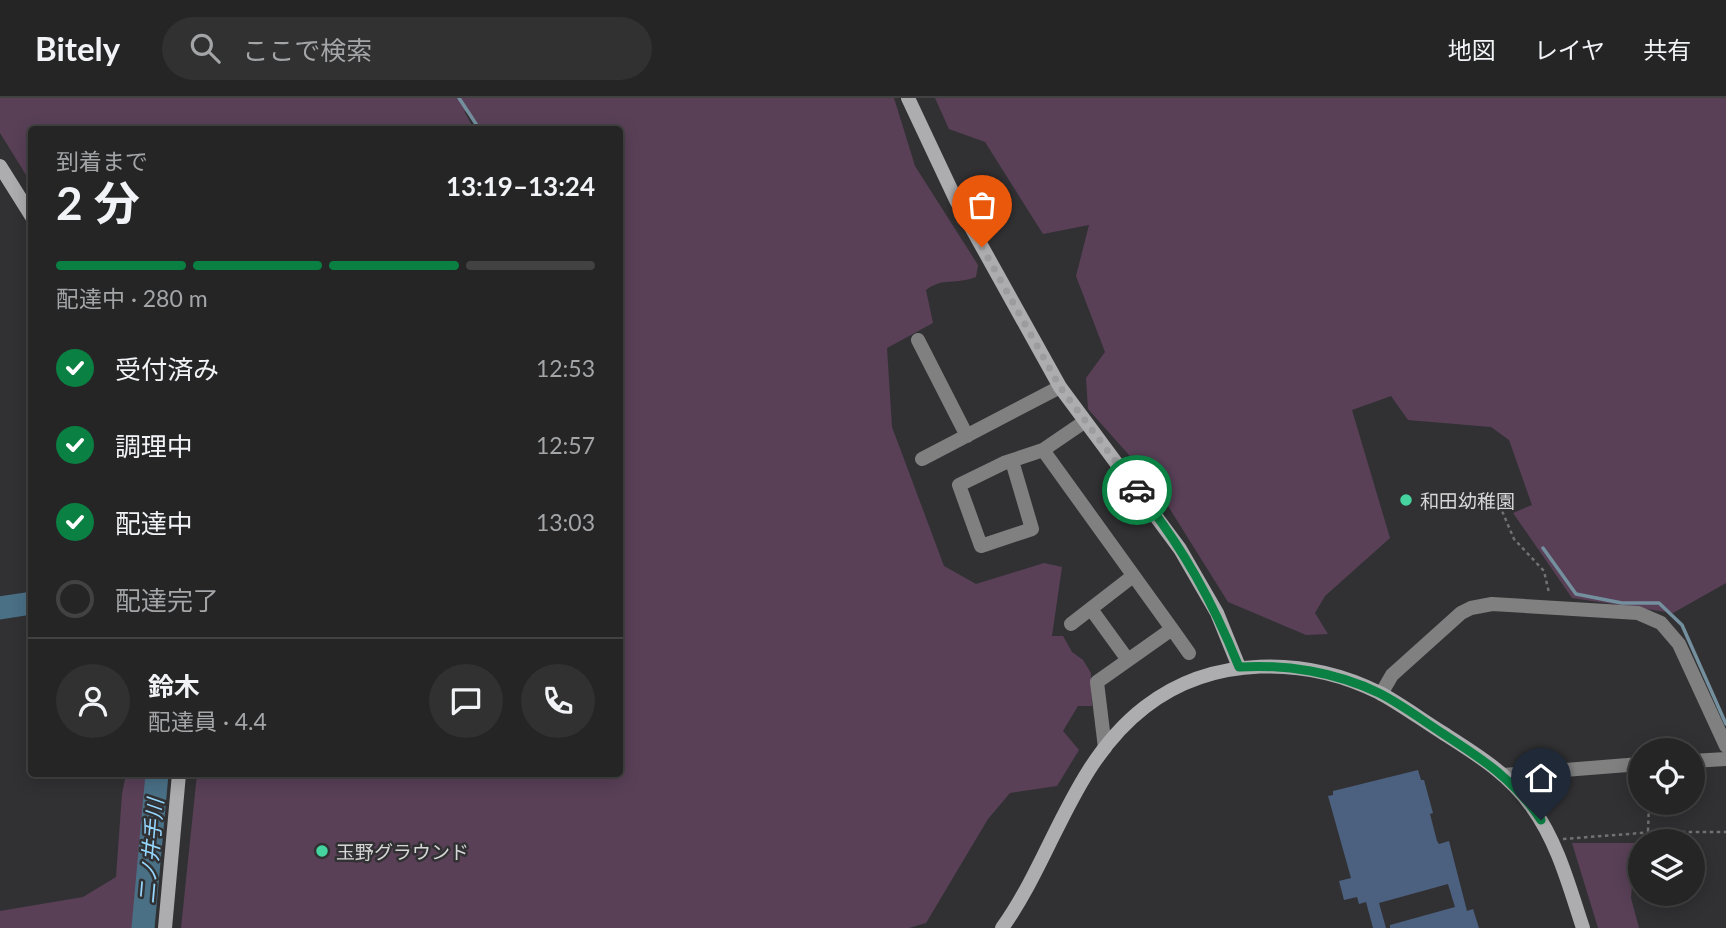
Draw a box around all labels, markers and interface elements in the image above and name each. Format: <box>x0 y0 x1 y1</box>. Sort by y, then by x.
search box <box>162 17 652 80</box>
text: Bitely <box>35 28 120 68</box>
icon: search <box>186 29 224 67</box>
text: ここで検索 <box>242 34 372 66</box>
text: 地図 <box>1448 35 1496 64</box>
text: レイヤ <box>1534 35 1605 64</box>
text: 共有 <box>1643 35 1691 64</box>
text: 到着まで <box>56 147 148 175</box>
text: 13:19–13:24 <box>446 170 595 202</box>
text: 2 分 <box>56 175 140 230</box>
pin <box>952 175 1012 247</box>
icon: bag <box>963 186 1001 224</box>
text: 配達中 · 280 m <box>56 284 208 312</box>
icon: check <box>56 349 94 387</box>
text: 受付済み <box>115 353 219 385</box>
text: 12:53 <box>536 354 595 382</box>
icon: check <box>56 426 94 464</box>
text: 調理中 <box>115 430 193 462</box>
text: 12:57 <box>536 431 595 459</box>
courier <box>1102 455 1172 525</box>
icon: car <box>1118 471 1156 509</box>
place label: 和田幼稚園 <box>1420 489 1515 512</box>
marker: 和田幼稚園 <box>1398 492 1414 508</box>
icon: check <box>56 503 94 541</box>
text: 配達中 <box>115 507 193 539</box>
text: 13:03 <box>536 508 595 536</box>
text: 配達完了 <box>115 584 219 616</box>
button: person <box>56 664 130 738</box>
button: chat <box>429 664 503 738</box>
button: phone <box>521 664 595 738</box>
text: 鈴木 <box>148 670 200 702</box>
text: 配達員 · 4.4 <box>148 707 267 735</box>
map controls <box>1628 738 1705 906</box>
button: locate <box>1628 738 1705 815</box>
pin <box>1511 748 1571 820</box>
icon: home <box>1522 759 1560 797</box>
water label: 二ノ井手川 <box>133 796 167 904</box>
button: layers <box>1628 829 1705 906</box>
place label: 玉野グラウンド <box>336 840 469 863</box>
marker: 玉野グラウンド <box>314 843 330 859</box>

